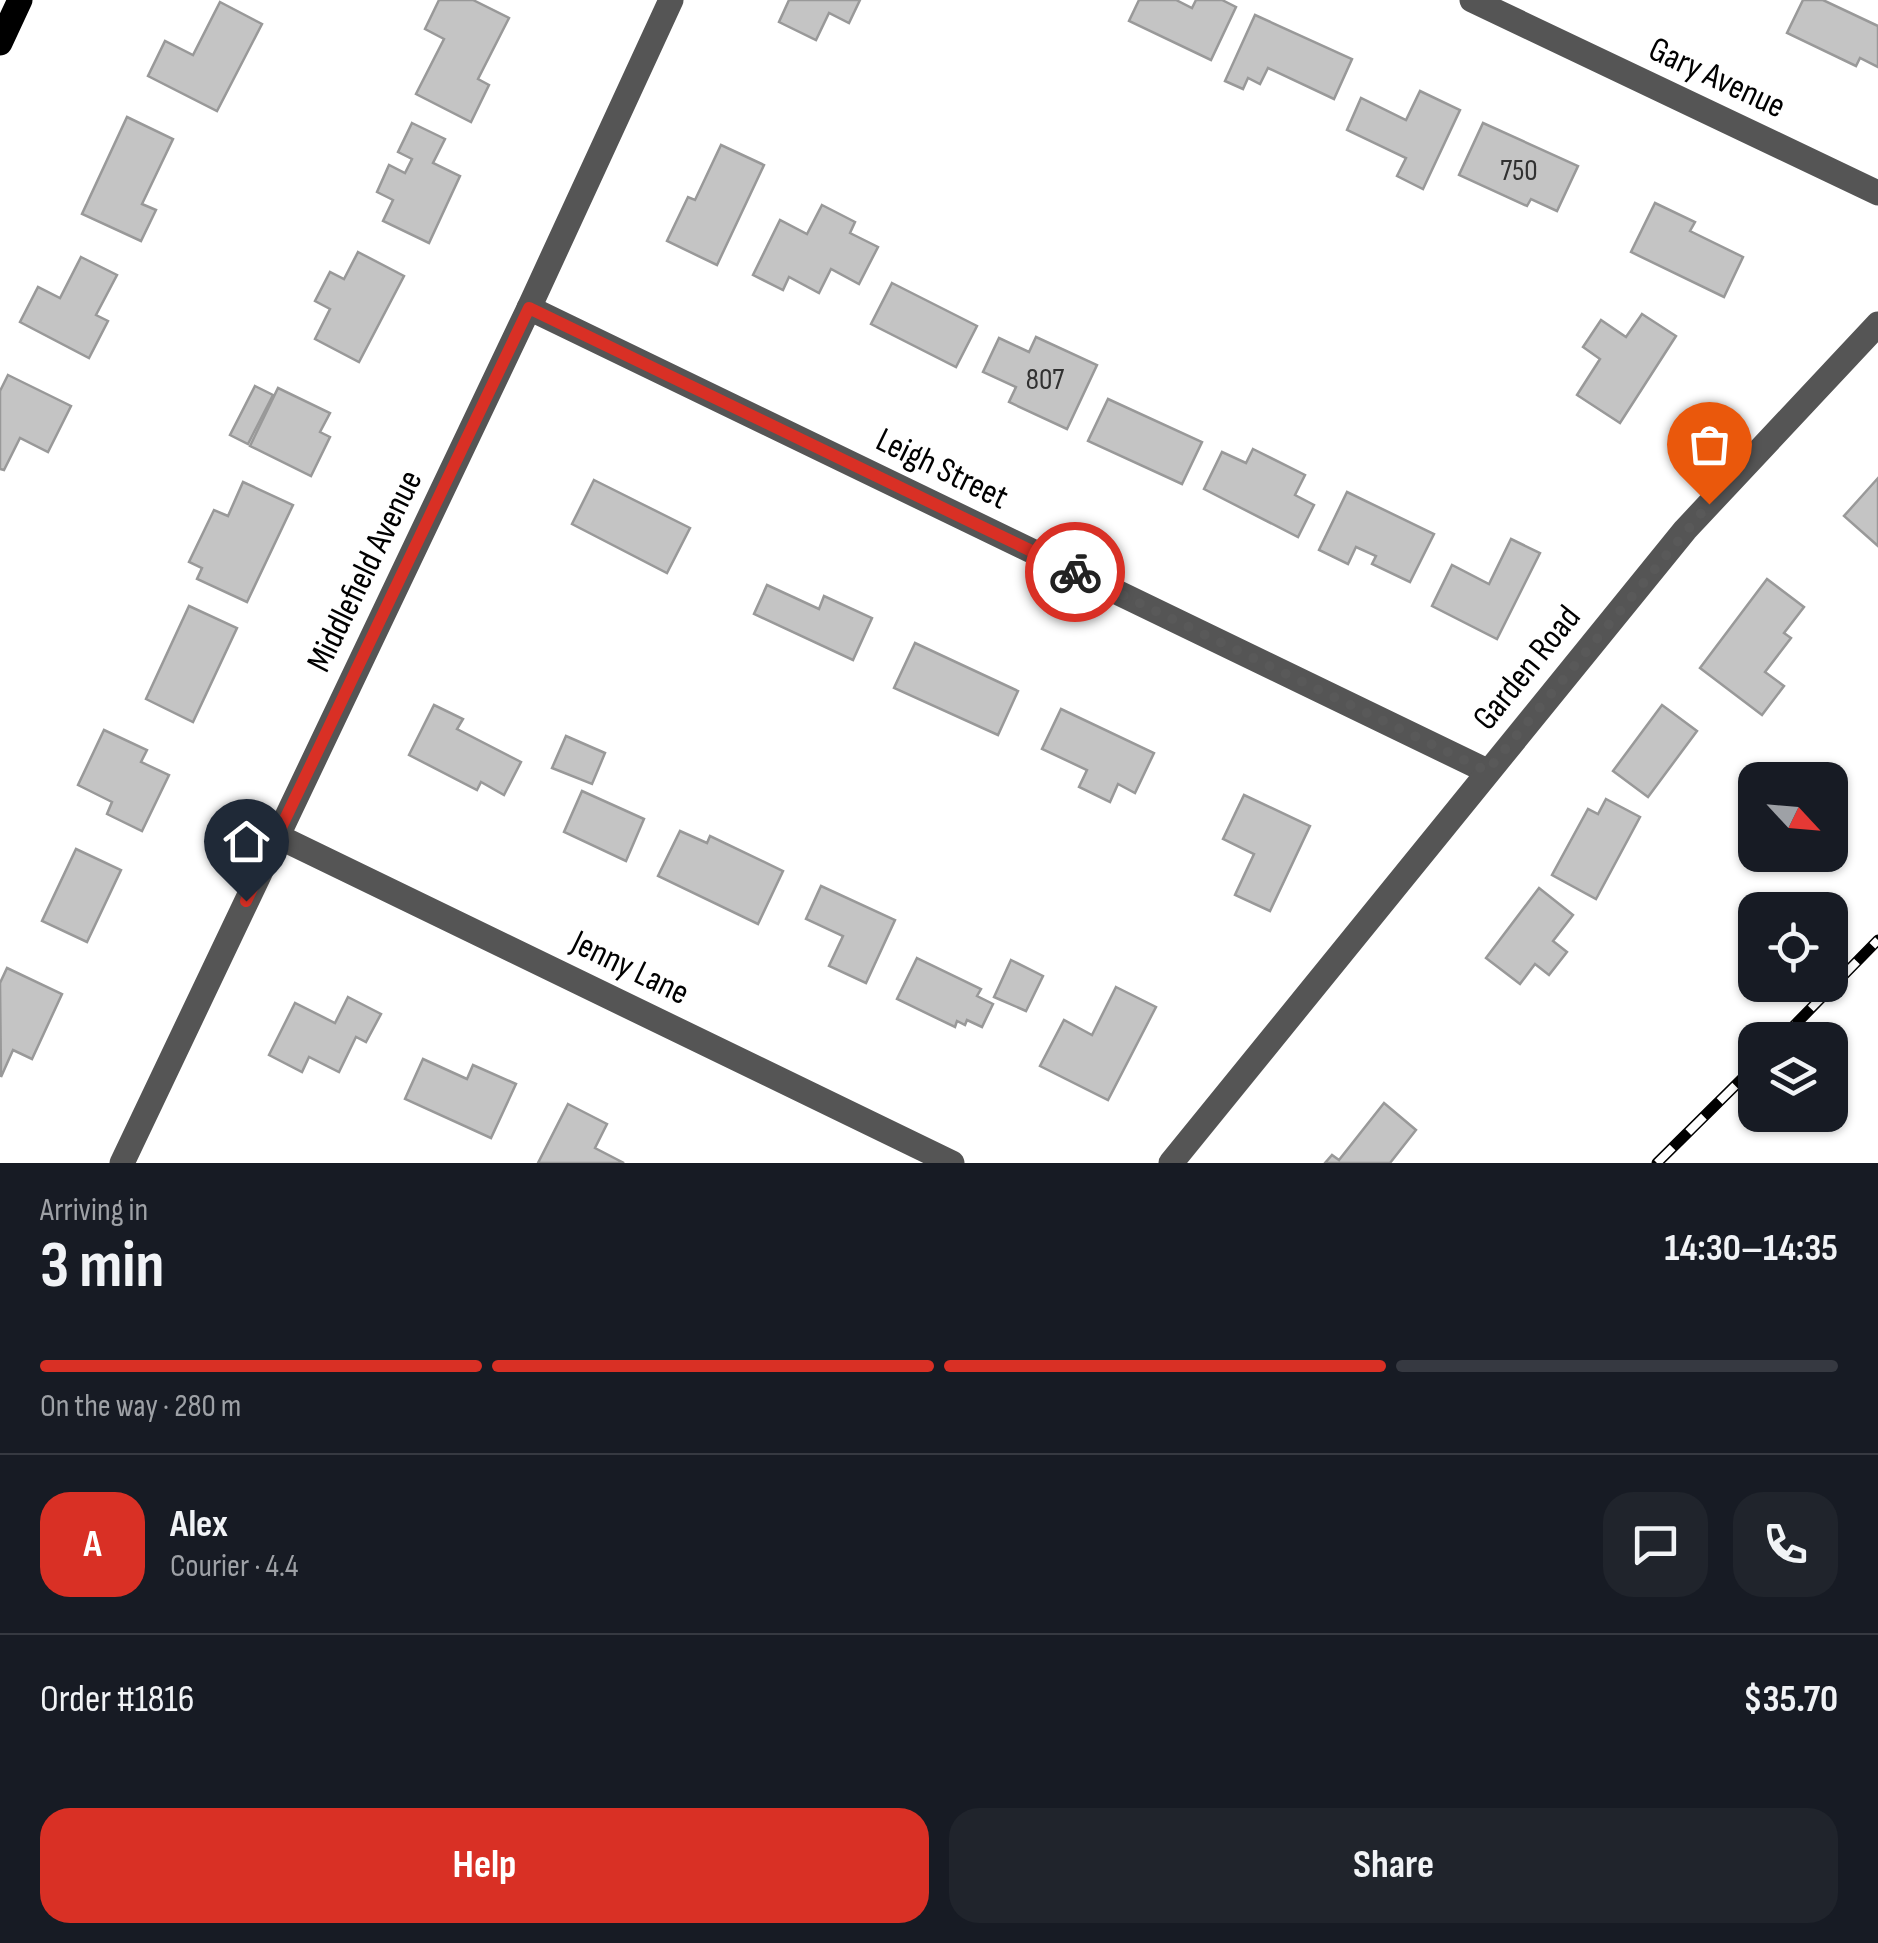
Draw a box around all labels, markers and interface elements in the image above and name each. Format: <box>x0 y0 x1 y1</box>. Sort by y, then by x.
street label: Gary Avenue <box>1642 28 1792 128</box>
house number: 750 <box>1500 153 1538 189</box>
house number: 807 <box>1026 362 1064 398</box>
pin <box>1667 402 1752 505</box>
icon: bag <box>1682 417 1737 472</box>
street label: Leigh Street <box>869 419 1015 519</box>
street label: Middlefield Avenue <box>298 463 432 679</box>
courier <box>1025 522 1125 622</box>
icon: bike <box>1048 545 1103 600</box>
street label: Garden Road <box>1464 597 1590 739</box>
north arrow <box>1738 762 1848 872</box>
map controls <box>1738 762 1848 1132</box>
pin <box>204 799 289 902</box>
icon: home <box>219 814 274 869</box>
button: locate <box>1738 892 1848 1002</box>
street label: Jenny Lane <box>563 921 696 1015</box>
button: layers <box>1738 1022 1848 1132</box>
text: Arriving in <box>40 1191 148 1230</box>
text: 14:30–14:35 <box>1664 1226 1838 1271</box>
text: 3 min <box>40 1228 164 1306</box>
text: On the way · 280 m <box>40 1387 241 1426</box>
button: chat <box>1603 1492 1708 1597</box>
button: phone <box>1733 1492 1838 1597</box>
text: Alex <box>170 1502 228 1547</box>
text: A <box>83 1522 102 1567</box>
text: Courier · 4.4 <box>170 1547 298 1586</box>
text: Order #1816 <box>40 1677 194 1722</box>
text: $35.70 <box>1743 1677 1838 1722</box>
button: Help <box>40 1808 929 1923</box>
button: Share <box>949 1808 1838 1923</box>

